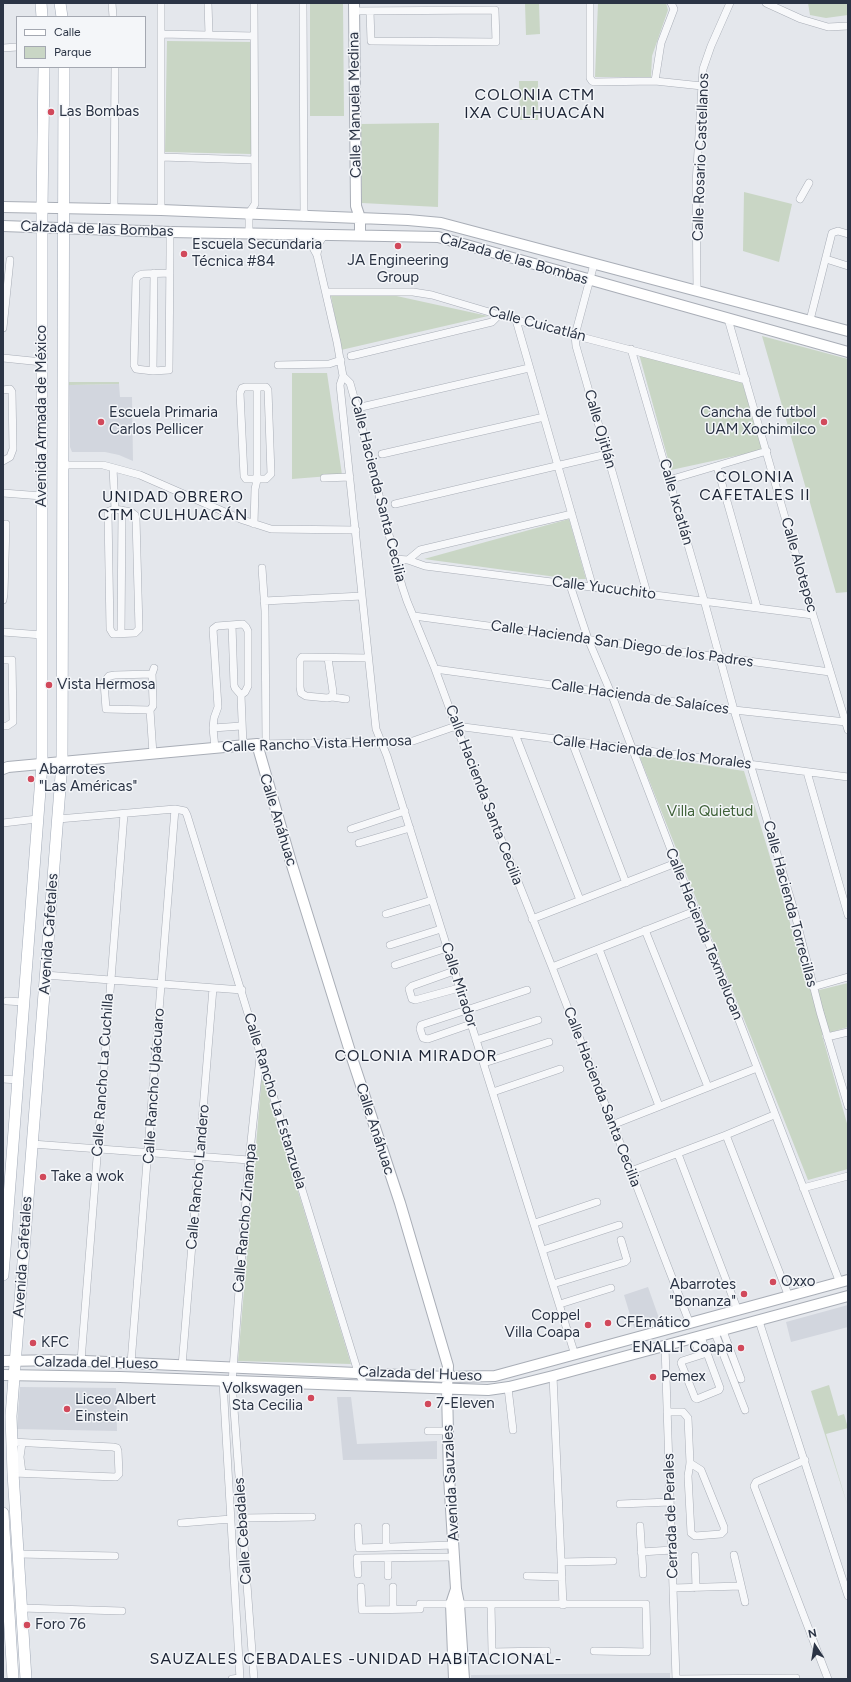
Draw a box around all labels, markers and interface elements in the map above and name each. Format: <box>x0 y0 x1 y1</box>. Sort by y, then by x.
legend <box>16 16 146 68</box>
text: Calle <box>54 25 81 39</box>
street label: Calle Manuela Medina <box>345 32 365 178</box>
text: Parque <box>54 45 91 59</box>
street label: Calle Rosario Castellanos <box>689 73 713 241</box>
district label: COLONIA CTM IXA CULHUACÁN <box>464 85 606 123</box>
place label: Las Bombas <box>59 103 139 121</box>
marker: Las Bombas <box>46 107 56 117</box>
street label: Calzada de las Bombas <box>20 217 174 241</box>
street label: Calzada de las Bombas <box>438 229 590 289</box>
place label: Escuela Secundaria Técnica #84 <box>192 236 322 271</box>
marker: JA Engineering Group <box>393 241 403 251</box>
marker: Escuela Secundaria Técnica #84 <box>179 249 189 259</box>
place label: JA Engineering Group <box>347 252 449 287</box>
street label: Calle Cuicatlán <box>486 302 588 346</box>
street label: Avenida Armada de México <box>33 325 51 507</box>
street label: Calle Ojitlán <box>580 388 620 470</box>
street label: Calle Hacienda Santa Cecilia <box>346 394 410 584</box>
place label: Escuela Primaria Carlos Pellicer <box>109 404 218 439</box>
place label: Cancha de futbol UAM Xochimilco <box>700 404 816 439</box>
marker: Escuela Primaria Carlos Pellicer <box>96 417 106 427</box>
marker: Cancha de futbol UAM Xochimilco <box>819 417 829 427</box>
street label: Calle Ixcatlán <box>655 457 697 547</box>
district label: COLONIA CAFETALES II <box>699 467 811 505</box>
district label: UNIDAD OBRERO CTM CULHUACÁN <box>98 487 248 525</box>
street label: Calle Alotepec <box>777 515 821 615</box>
street label: Calle Yucuchito <box>551 573 657 603</box>
street label: Calle Hacienda San Diego de los Padres <box>490 617 754 671</box>
place label: Vista Hermosa <box>57 676 155 694</box>
street label: Calle Hacienda de Salaíces <box>550 676 730 718</box>
marker: Vista Hermosa <box>44 680 54 690</box>
street label: Calle Hacienda Santa Cecilia <box>441 702 527 888</box>
street label: Calle Hacienda de los Morales <box>552 731 752 773</box>
street label: Calle Rancho Vista Hermosa <box>222 732 412 756</box>
place label: Abarrotes "Las Américas" <box>39 761 137 796</box>
street label: Calle Anáhuac <box>255 772 301 868</box>
marker: Abarrotes "Las Américas" <box>26 774 36 784</box>
park label: Villa Quietud <box>667 803 753 821</box>
street label: Calle Hacienda Torrecillas <box>759 819 821 989</box>
street label: Calle Hacienda Texmelucan <box>661 846 747 1022</box>
street label: Avenida Cafetales <box>36 873 62 995</box>
street label: Calle Mirador <box>437 940 481 1030</box>
street label: Calle Rancho La Cuchilla <box>88 993 118 1157</box>
street label: Calle Hacienda Santa Cecilia <box>559 1004 645 1190</box>
street label: Calle Rancho Upácuaro <box>140 1007 168 1165</box>
street label: Calle Rancho La Estanzuela <box>240 1011 310 1191</box>
district label: COLONIA MIRADOR <box>334 1046 498 1066</box>
street label: Calle Anáhuac <box>352 1081 398 1177</box>
street label: Calle Rancho Landero <box>183 1104 213 1250</box>
street label: Calle Rancho Zinampa <box>230 1143 260 1293</box>
place label: Take a wok <box>51 1168 124 1186</box>
marker: Take a wok <box>38 1172 48 1182</box>
street label: Avenida Cafetales <box>10 1196 36 1318</box>
place label: Oxxo <box>781 1273 816 1291</box>
place label: Abarrotes "Bonanza" <box>669 1276 736 1311</box>
marker: Oxxo <box>768 1277 778 1287</box>
marker: Abarrotes "Bonanza" <box>739 1289 749 1299</box>
place label: Coppel Villa Coapa <box>504 1307 580 1342</box>
place label: CFEmático <box>616 1314 690 1332</box>
marker: CFEmático <box>603 1318 613 1328</box>
marker: Coppel Villa Coapa <box>583 1320 593 1330</box>
place label: KFC <box>41 1334 69 1352</box>
marker: KFC <box>28 1338 38 1348</box>
place label: ENALLT Coapa <box>632 1339 733 1357</box>
marker: ENALLT Coapa <box>736 1343 746 1353</box>
street label: Calzada del Hueso <box>34 1353 158 1373</box>
street label: Calzada del Hueso <box>358 1363 482 1385</box>
place label: Pemex <box>661 1368 706 1386</box>
marker: Pemex <box>648 1372 658 1382</box>
place label: Volkswagen Sta Cecilia <box>222 1380 303 1415</box>
place label: Liceo Albert Einstein <box>75 1391 156 1426</box>
marker: Volkswagen Sta Cecilia <box>306 1393 316 1403</box>
place label: 7-Eleven <box>436 1395 495 1413</box>
marker: 7-Eleven <box>423 1399 433 1409</box>
marker: Liceo Albert Einstein <box>62 1404 72 1414</box>
street label: Avenida Sauzales <box>439 1424 463 1542</box>
street label: Cerrada de Perales <box>660 1453 682 1579</box>
street label: Calle Cebadales <box>230 1477 256 1585</box>
place label: Foro 76 <box>35 1616 86 1634</box>
marker: Foro 76 <box>22 1620 32 1630</box>
north arrow <box>795 1626 835 1666</box>
text: N <box>807 1627 818 1641</box>
district label: SAUZALES CEBADALES -UNIDAD HABITACIONAL- <box>150 1649 562 1669</box>

